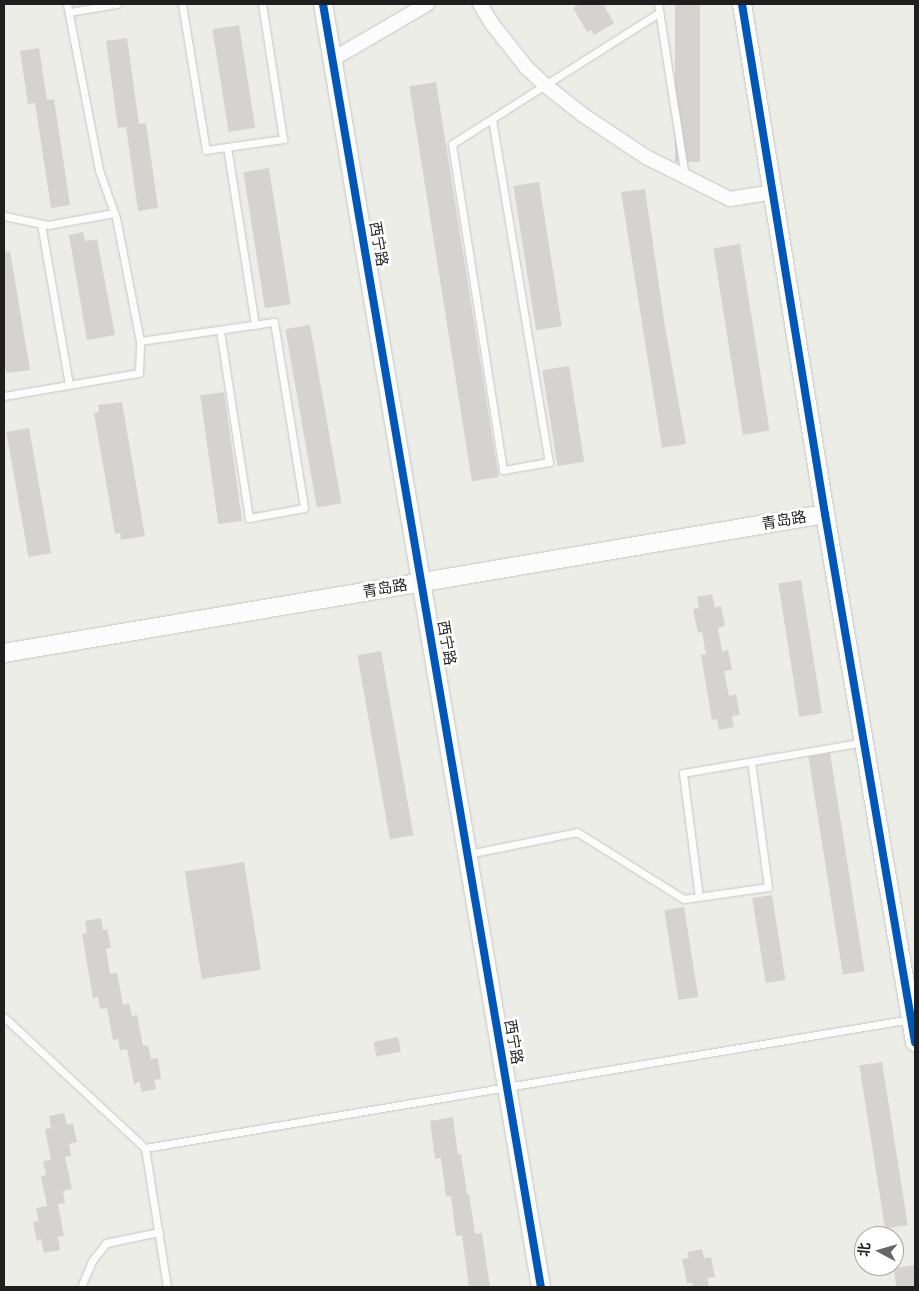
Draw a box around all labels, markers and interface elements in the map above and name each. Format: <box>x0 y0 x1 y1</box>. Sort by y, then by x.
street label: 西宁路 <box>365 220 391 268</box>
street label: 青岛路 <box>760 508 808 534</box>
street label: 青岛路 <box>361 576 409 602</box>
street label: 西宁路 <box>433 619 459 667</box>
street label: 西宁路 <box>500 1018 526 1066</box>
north arrow <box>854 1226 904 1276</box>
text: 北 <box>855 1242 874 1257</box>

